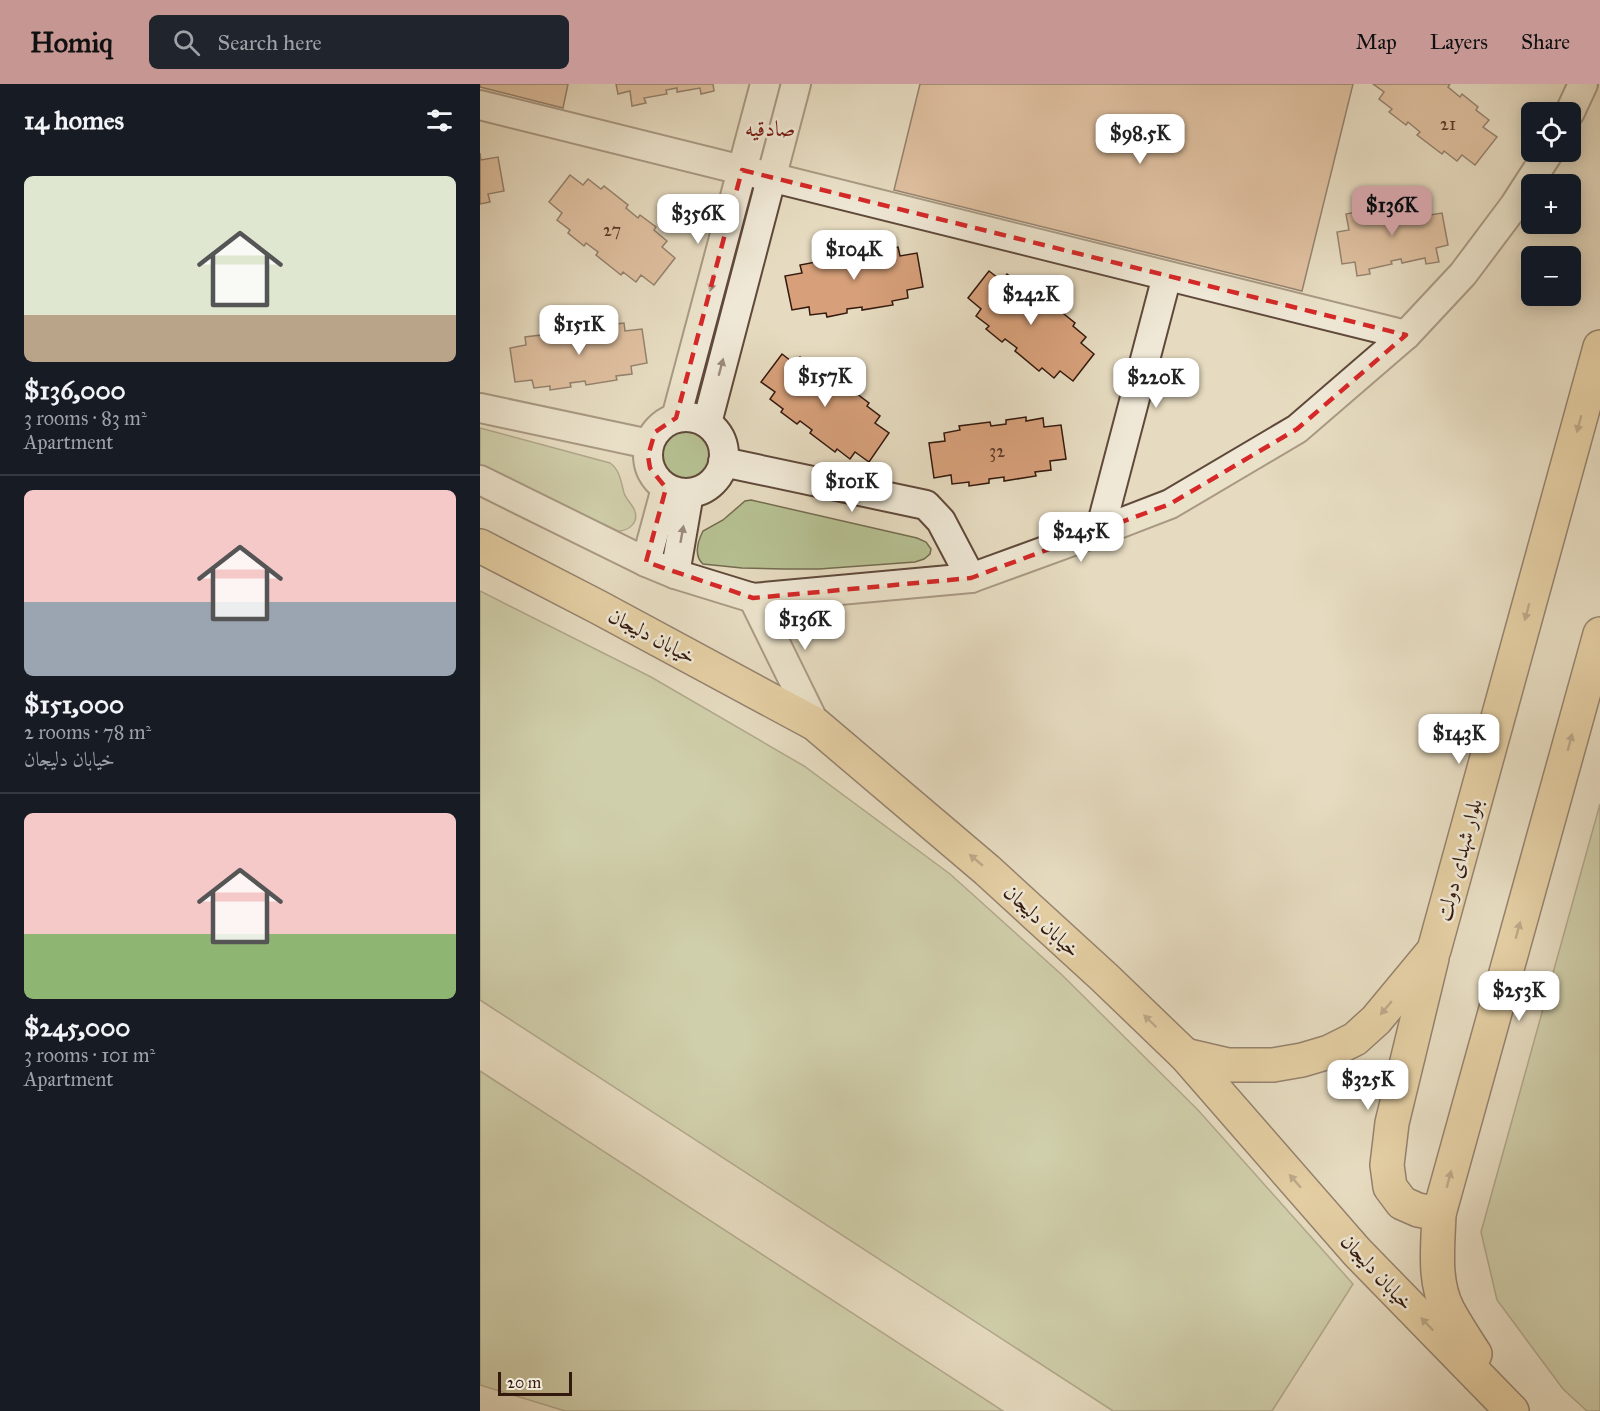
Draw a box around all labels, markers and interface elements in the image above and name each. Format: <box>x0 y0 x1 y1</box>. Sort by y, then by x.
search box <box>149 15 569 69</box>
text: Homiq <box>30 25 113 60</box>
icon: search <box>170 26 203 59</box>
text: Search here <box>218 29 322 56</box>
text: Map <box>1356 29 1397 55</box>
text: Layers <box>1430 29 1488 55</box>
text: Share <box>1521 29 1570 55</box>
map controls <box>1521 102 1581 306</box>
button: locate <box>1521 102 1581 162</box>
text: 14 homes <box>24 104 124 136</box>
icon: filters <box>423 104 456 137</box>
house number: 21 <box>1440 113 1456 135</box>
pin: $98.5K <box>1091 114 1189 165</box>
district label: صادقیه <box>745 115 795 142</box>
text: $98.5K <box>1110 121 1170 145</box>
button: + <box>1521 174 1581 234</box>
pin: $136K <box>1350 186 1434 237</box>
text: $136K <box>1366 193 1418 217</box>
pin: $356K <box>656 194 740 245</box>
text: $356K <box>671 201 725 225</box>
icon: home <box>186 215 294 323</box>
house number: 27 <box>603 219 621 241</box>
pin: $104K <box>812 230 896 281</box>
text: $104K <box>826 237 882 261</box>
button: − <box>1521 246 1581 306</box>
one-way arrow <box>707 274 716 292</box>
pin: $242K <box>989 275 1073 326</box>
text: $242K <box>1002 282 1060 306</box>
pin: $151K <box>537 305 621 356</box>
text: $151K <box>553 312 605 336</box>
pin: $157K <box>783 357 867 408</box>
one-way arrow <box>717 358 727 376</box>
pin: $220K <box>1114 358 1198 409</box>
text: $157K <box>798 364 852 388</box>
text: $220K <box>1127 365 1185 389</box>
text: $136,000 <box>24 374 126 406</box>
text: 3 rooms · 83 m² <box>24 406 147 430</box>
one-way arrow <box>1574 415 1583 433</box>
text: Apartment <box>24 430 113 454</box>
house number: 32 <box>989 440 1005 462</box>
pin: $101K <box>810 462 894 513</box>
text: $101K <box>825 469 879 493</box>
pin: $245K <box>1039 512 1123 563</box>
text: $245K <box>1053 519 1109 543</box>
one-way arrow <box>678 524 687 543</box>
icon: home <box>186 529 294 637</box>
pin: $136K <box>763 600 847 651</box>
street label: خیابان دلیجان <box>604 602 700 670</box>
one-way arrow <box>1522 603 1531 621</box>
text: $136K <box>779 607 831 631</box>
text: $151,000 <box>24 688 124 720</box>
pin: $143K <box>1417 714 1501 765</box>
text: 2 rooms · 78 m² <box>24 720 151 744</box>
text: $143K <box>1432 721 1486 745</box>
one-way arrow <box>1566 733 1575 751</box>
text: خیابان دلیجان <box>24 747 115 771</box>
street label: بلوار شهدای دولت <box>1430 796 1489 924</box>
icon: home <box>186 852 294 960</box>
one-way arrow <box>968 854 984 867</box>
street label: خیابان دلیجان <box>998 879 1086 963</box>
one-way arrow <box>1514 921 1523 939</box>
pin: $253K <box>1477 971 1561 1022</box>
text: $253K <box>1492 978 1546 1002</box>
one-way arrow <box>1380 1000 1393 1015</box>
text: $245,000 <box>24 1011 130 1043</box>
one-way arrow <box>1142 1014 1157 1028</box>
text: 3 rooms · 101 m² <box>24 1043 155 1067</box>
pin: $325K <box>1326 1060 1410 1111</box>
text: Apartment <box>24 1067 113 1091</box>
text: $325K <box>1341 1067 1395 1091</box>
one-way arrow <box>1445 1170 1454 1188</box>
one-way arrow <box>1289 1174 1302 1189</box>
street label: خیابان دلیجان <box>1335 1228 1419 1316</box>
one-way arrow <box>1421 1318 1435 1332</box>
scale bar <box>498 1369 572 1396</box>
text: 20 m <box>507 1373 541 1392</box>

